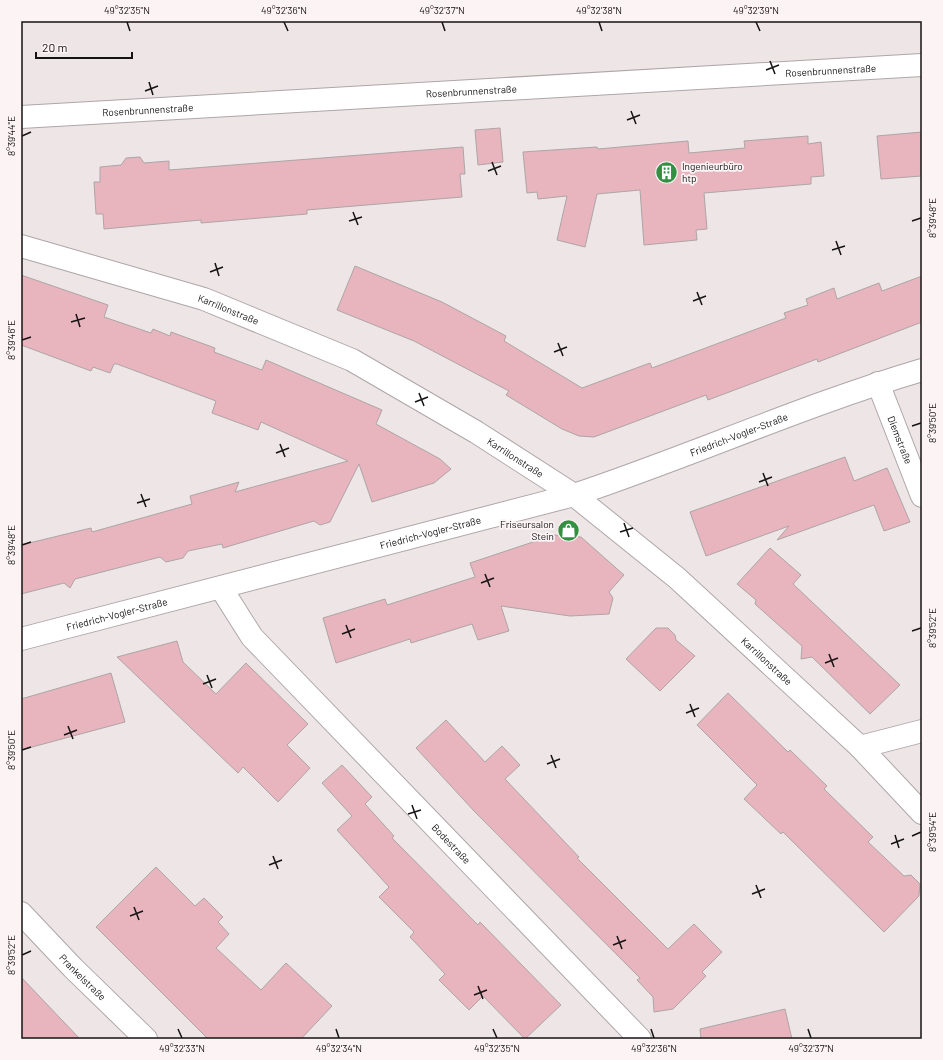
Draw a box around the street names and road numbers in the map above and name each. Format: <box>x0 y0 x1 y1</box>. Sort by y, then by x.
street label: Rosenbrunnenstraße <box>785 62 877 79</box>
street label: Rosenbrunnenstraße <box>425 82 517 100</box>
street label: Rosenbrunnenstraße <box>102 101 194 118</box>
street label: Karrillonstraße <box>197 292 261 327</box>
street label: Friedrich-Vogler-Straße <box>688 410 789 459</box>
street label: Diemstraße <box>885 414 915 466</box>
street label: Karrillonstraße <box>485 435 546 480</box>
street label: Friedrich-Vogler-Straße <box>379 514 482 551</box>
street label: Friedrich-Vogler-Straße <box>65 595 169 633</box>
street label: Karrillonstraße <box>739 635 795 687</box>
street label: Bodestraße <box>429 821 473 866</box>
street label: Prankelstraße <box>57 952 108 1003</box>

